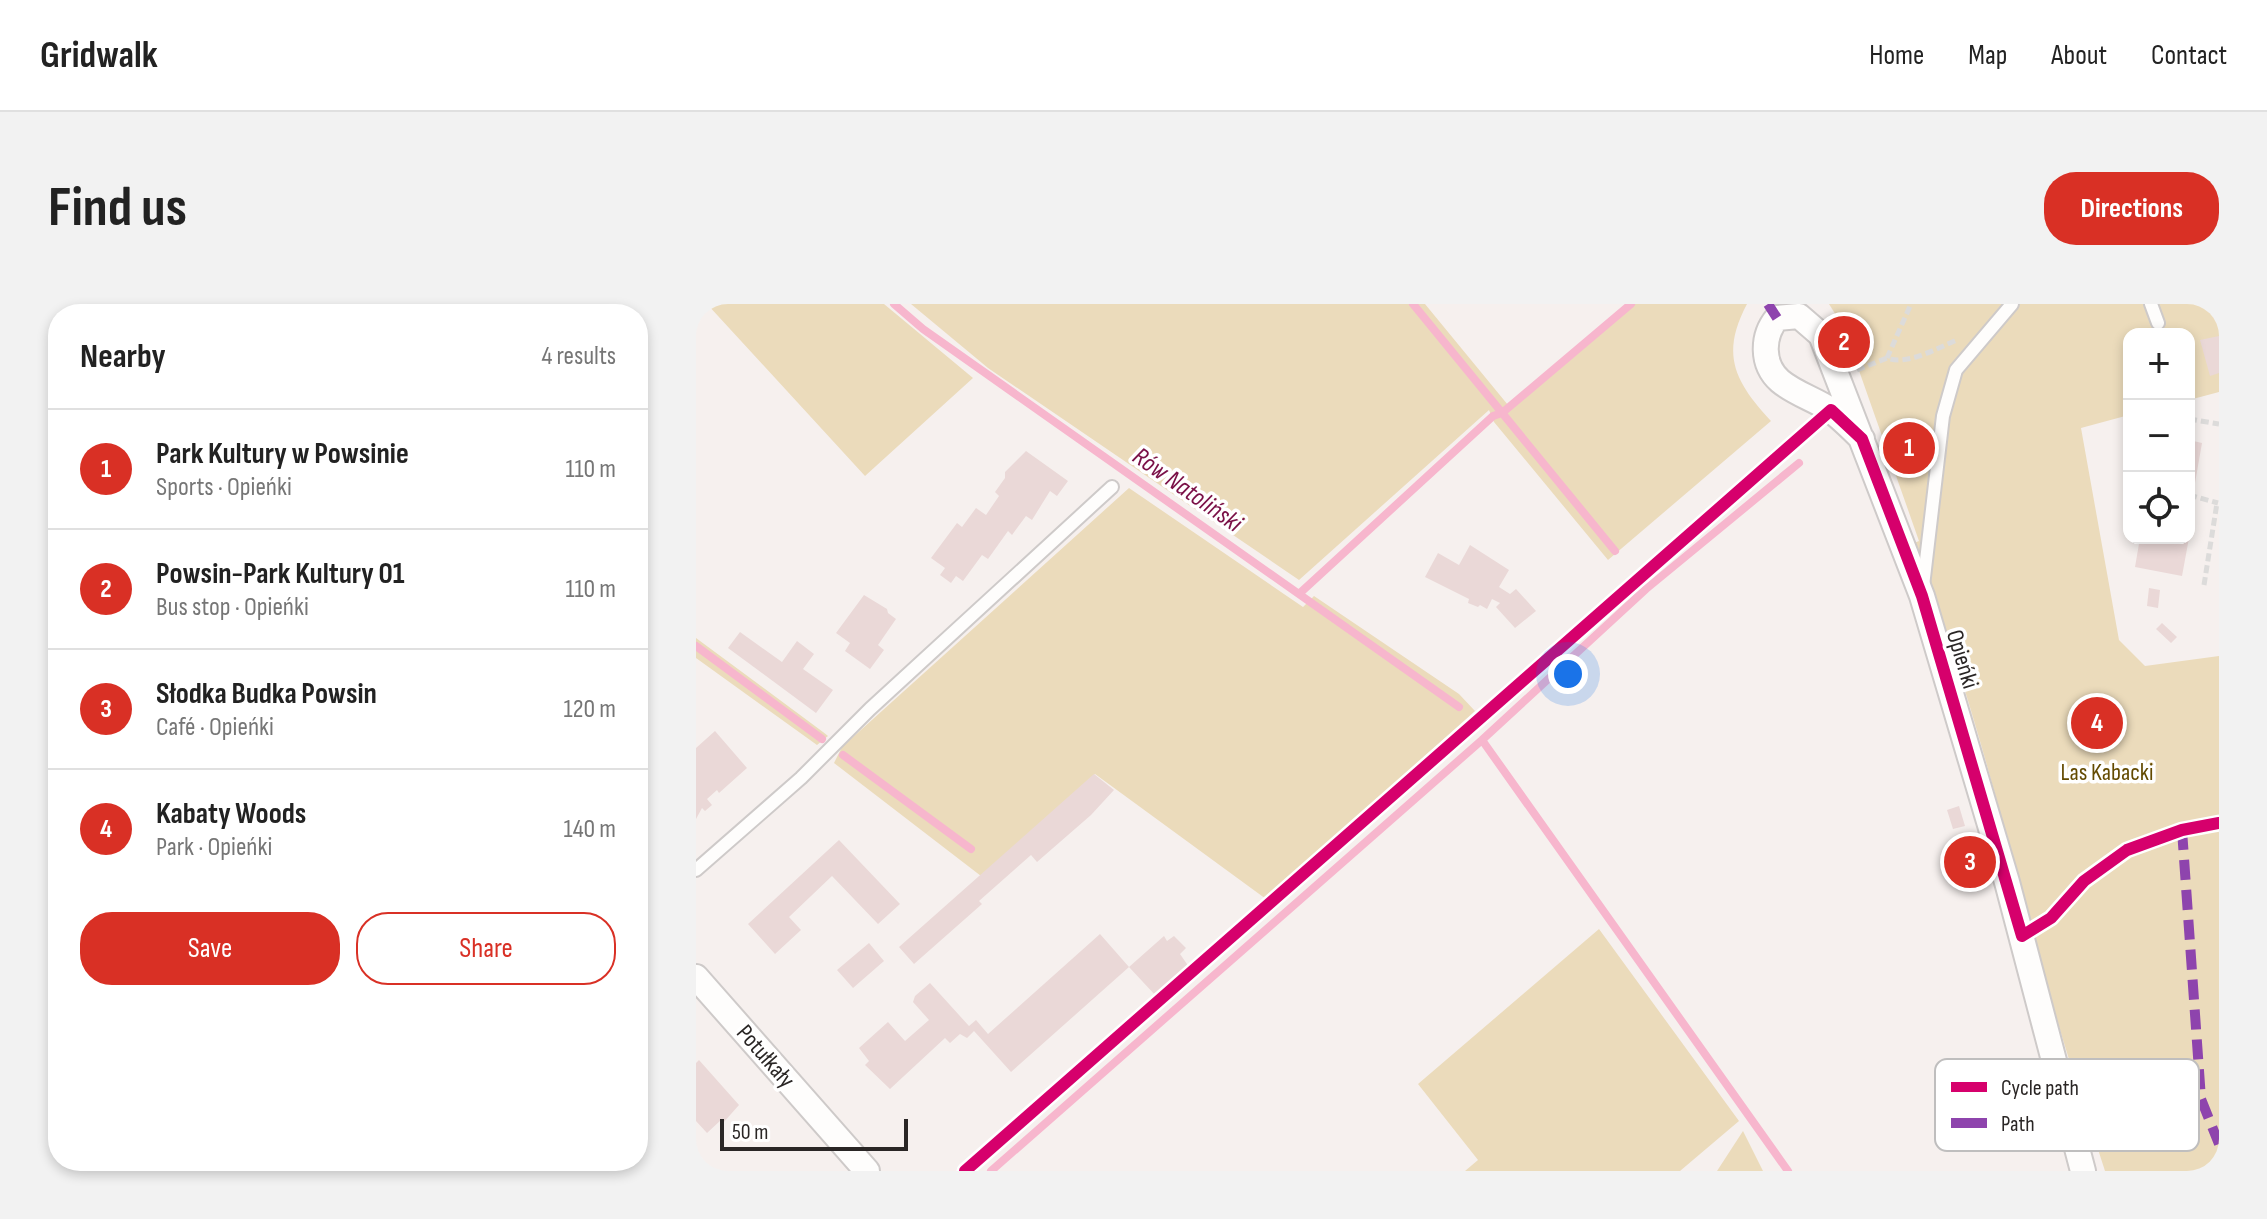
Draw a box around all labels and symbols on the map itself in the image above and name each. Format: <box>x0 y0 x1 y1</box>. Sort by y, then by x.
pin: 2 <box>1818 312 1870 372</box>
pin: 1 <box>1883 418 1935 478</box>
water label: Rów Natoliński <box>1126 441 1249 540</box>
street label: Opieńki <box>1940 626 1985 692</box>
your location <box>1548 654 1588 694</box>
pin: 4 <box>2071 693 2123 753</box>
park label: Las Kabacki <box>2061 758 2153 787</box>
pin: 3 <box>1944 832 1996 892</box>
street label: Potułkały <box>730 1019 801 1094</box>
legend <box>1935 1059 2199 1151</box>
text: Cycle path <box>2001 1075 2079 1102</box>
text: Path <box>2001 1111 2035 1138</box>
scale bar <box>720 1115 908 1151</box>

